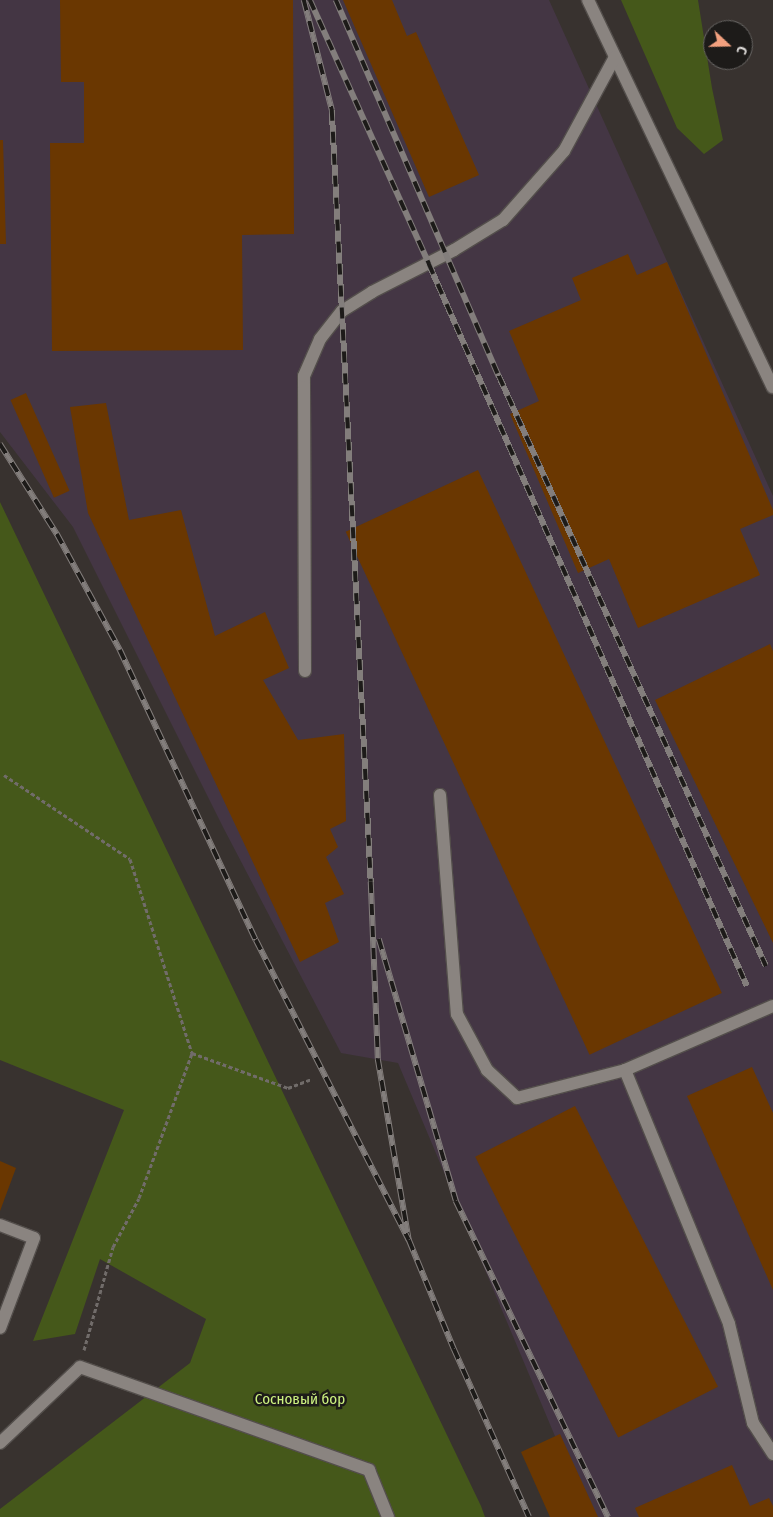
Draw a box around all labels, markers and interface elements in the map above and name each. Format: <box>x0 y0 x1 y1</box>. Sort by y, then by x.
north arrow <box>703 20 753 70</box>
text: С <box>732 44 751 57</box>
park label: Сосновый бор <box>255 1391 345 1409</box>

